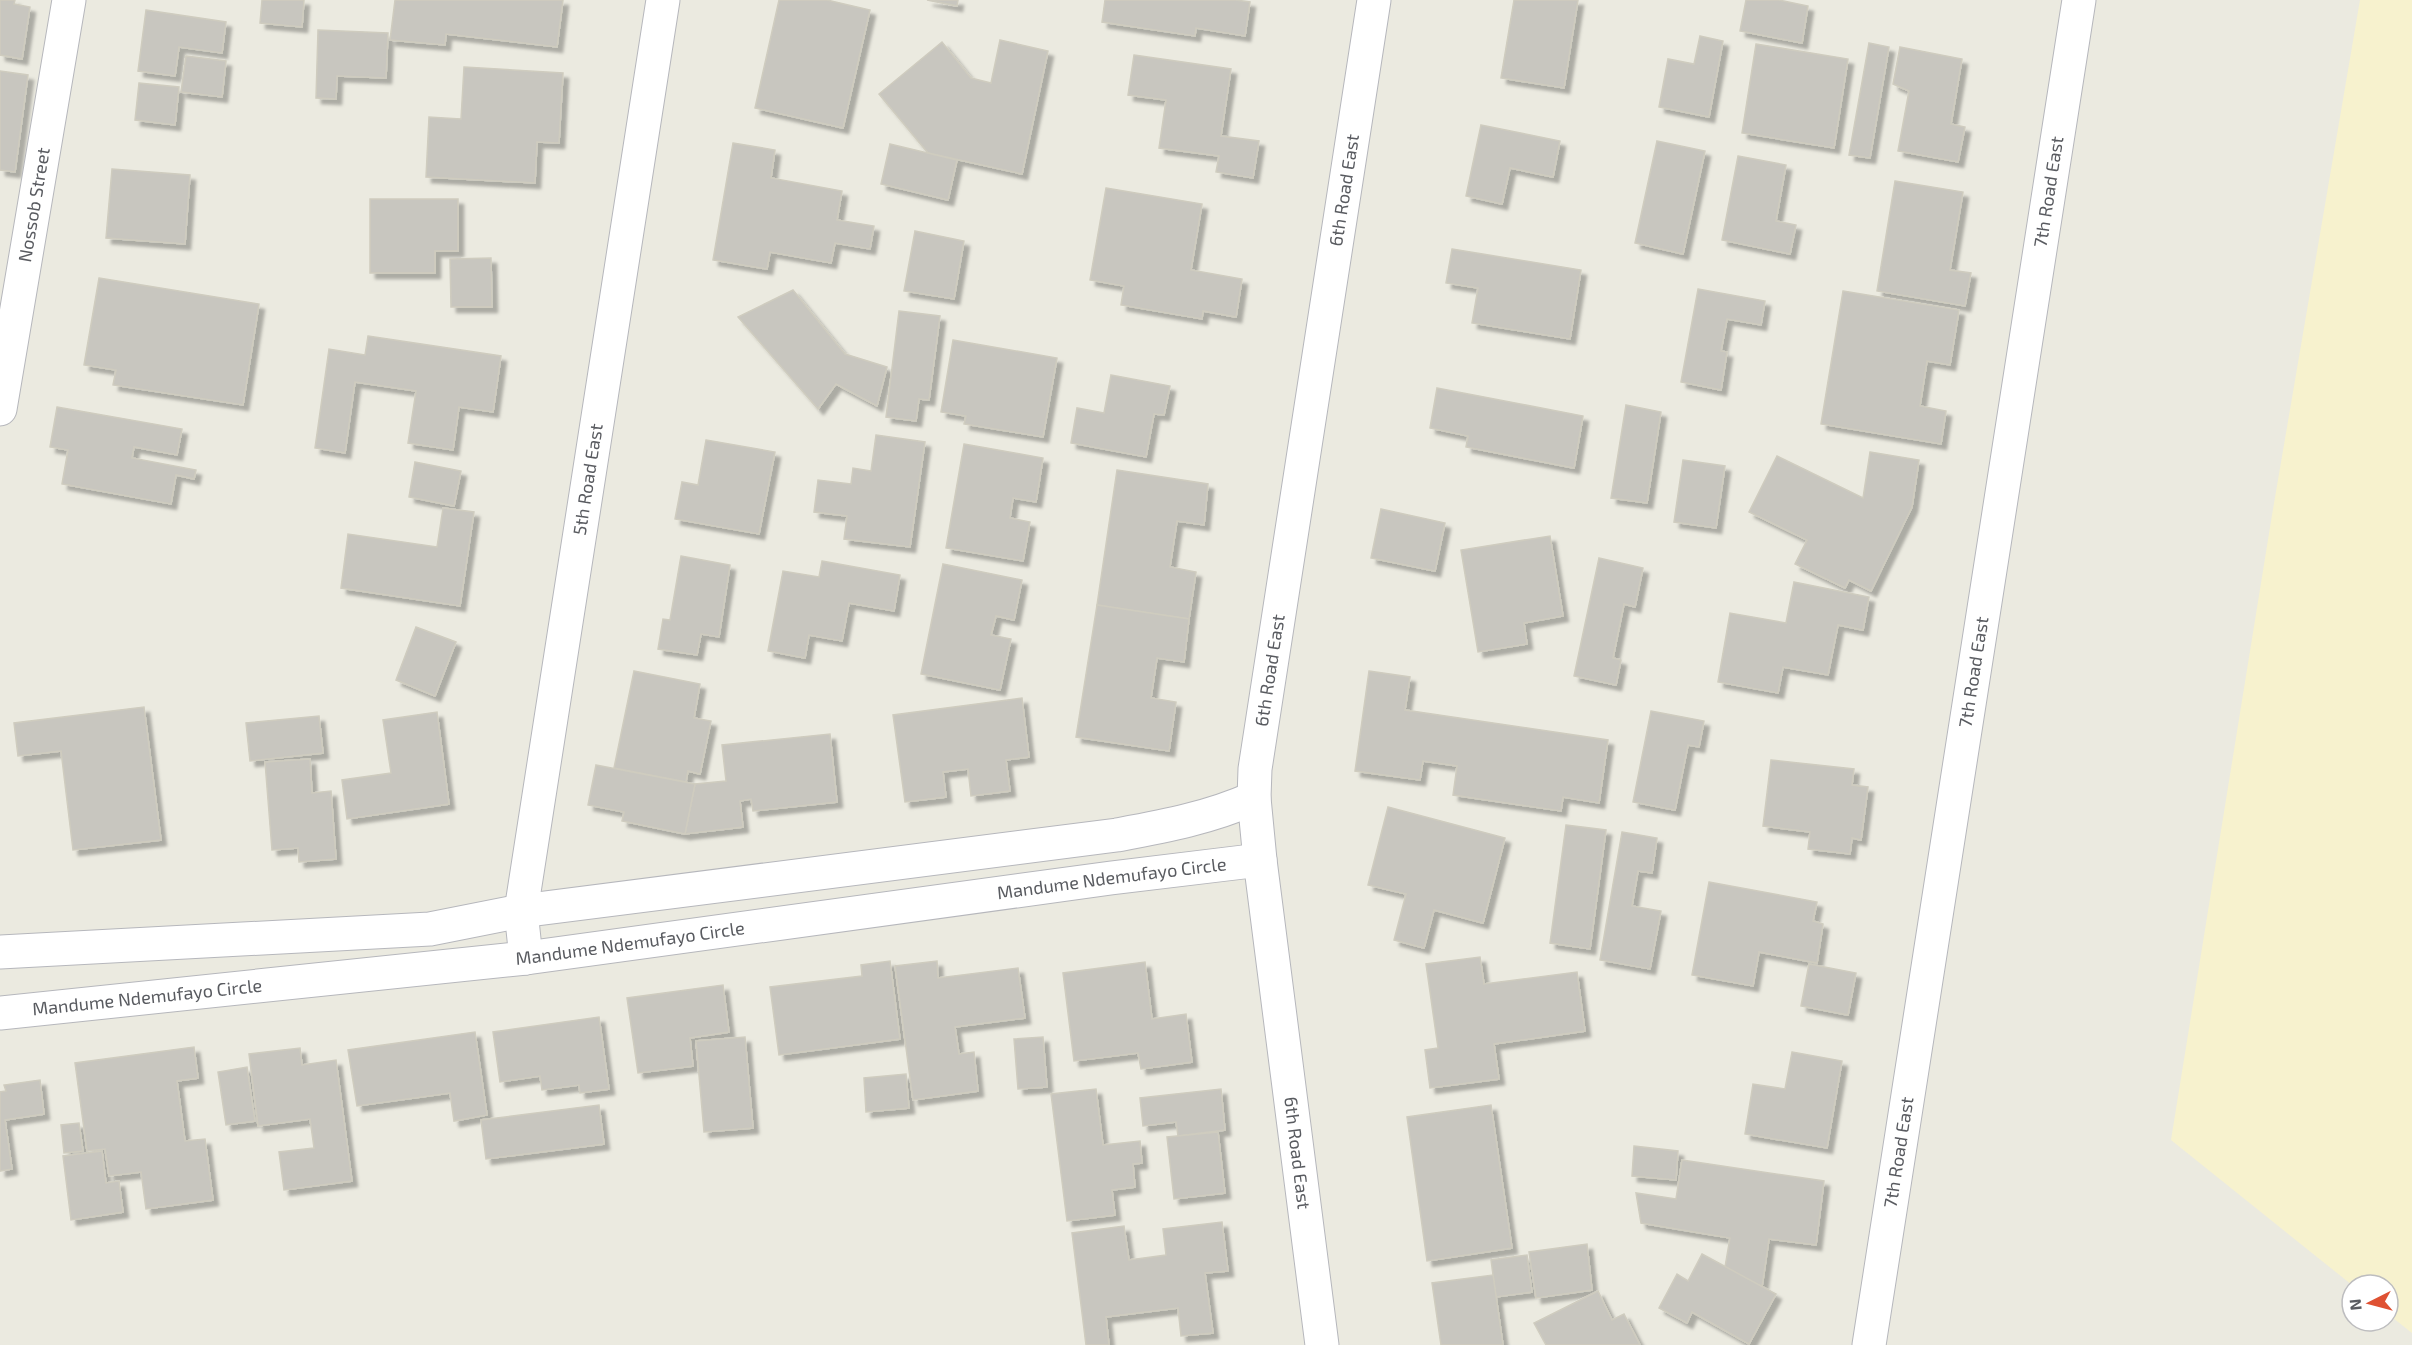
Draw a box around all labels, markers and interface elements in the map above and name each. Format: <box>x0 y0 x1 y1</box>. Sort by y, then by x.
street label: 6th Road East <box>1324 132 1363 248</box>
street label: 7th Road East <box>2029 135 2068 249</box>
street label: Nossob Street <box>13 146 54 264</box>
street label: 5th Road East <box>568 422 607 537</box>
street label: 6th Road East <box>1250 613 1289 728</box>
street label: 7th Road East <box>1954 615 1993 729</box>
street label: Mandume Ndemufayo Circle <box>996 852 1228 903</box>
street label: Mandume Ndemufayo Circle <box>514 916 746 969</box>
street label: Mandume Ndemufayo Circle <box>31 974 263 1020</box>
street label: 6th Road East <box>1280 1095 1316 1210</box>
street label: 7th Road East <box>1879 1095 1918 1209</box>
north arrow <box>2340 1273 2400 1333</box>
text: N <box>2345 1298 2365 1311</box>

